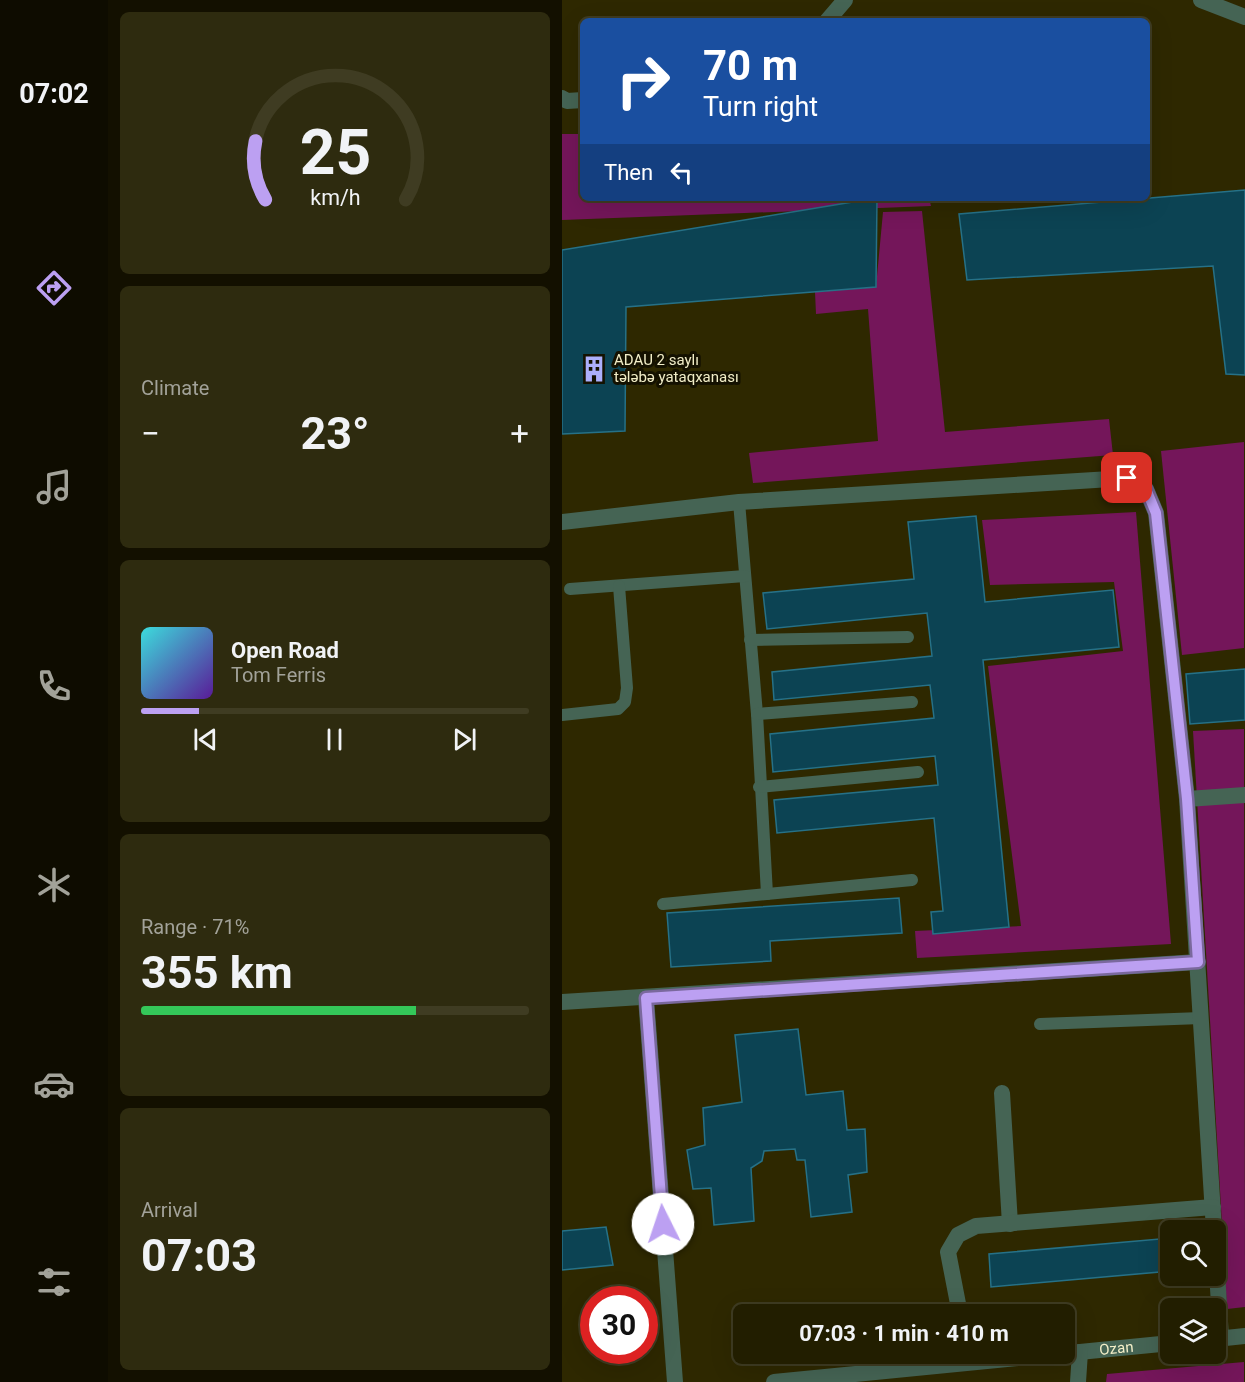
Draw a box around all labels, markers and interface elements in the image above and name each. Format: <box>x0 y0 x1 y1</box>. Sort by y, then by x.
text: 70 m <box>703 41 798 90</box>
icon: right <box>604 42 682 120</box>
text: 07:02 <box>19 78 89 110</box>
text: Turn right <box>703 91 818 123</box>
text: 25 <box>299 116 371 189</box>
icon: left <box>665 156 698 189</box>
text: Then <box>604 160 653 185</box>
text: km/h <box>310 185 360 210</box>
icon: directions <box>33 267 75 309</box>
place label: ADAU 2 saylı tələbə yataqxanası <box>614 351 739 386</box>
building icon: ADAU 2 saylı tələbə yataqxanası <box>579 354 609 384</box>
text: Climate <box>141 376 209 400</box>
text: 23° <box>300 407 370 460</box>
text: − <box>141 414 160 453</box>
text: + <box>510 414 529 453</box>
pin <box>1101 452 1152 503</box>
icon: arrive <box>1110 461 1143 494</box>
icon: music <box>33 466 75 508</box>
text: Open Road <box>231 638 339 663</box>
text: Tom Ferris <box>231 663 326 687</box>
icon: phone <box>33 665 75 707</box>
icon: previous <box>189 723 222 756</box>
icon: pause <box>318 723 351 756</box>
icon: next <box>448 723 481 756</box>
icon: climate <box>33 864 75 906</box>
text: Range · 71% <box>141 915 249 939</box>
text: 355 km <box>141 946 293 999</box>
icon: car <box>33 1063 75 1105</box>
position arrow <box>631 1192 695 1256</box>
text: Arrival <box>141 1198 198 1222</box>
map controls <box>1160 1220 1226 1364</box>
button: search <box>1160 1220 1226 1286</box>
text: 07:03 <box>141 1229 257 1282</box>
icon: filters <box>33 1261 75 1303</box>
speed limit sign: 30 <box>580 1286 658 1364</box>
button: layers <box>1160 1298 1226 1364</box>
text: 07:03 · 1 min · 410 m <box>799 1321 1009 1346</box>
street label: Ozan <box>1098 1338 1134 1359</box>

